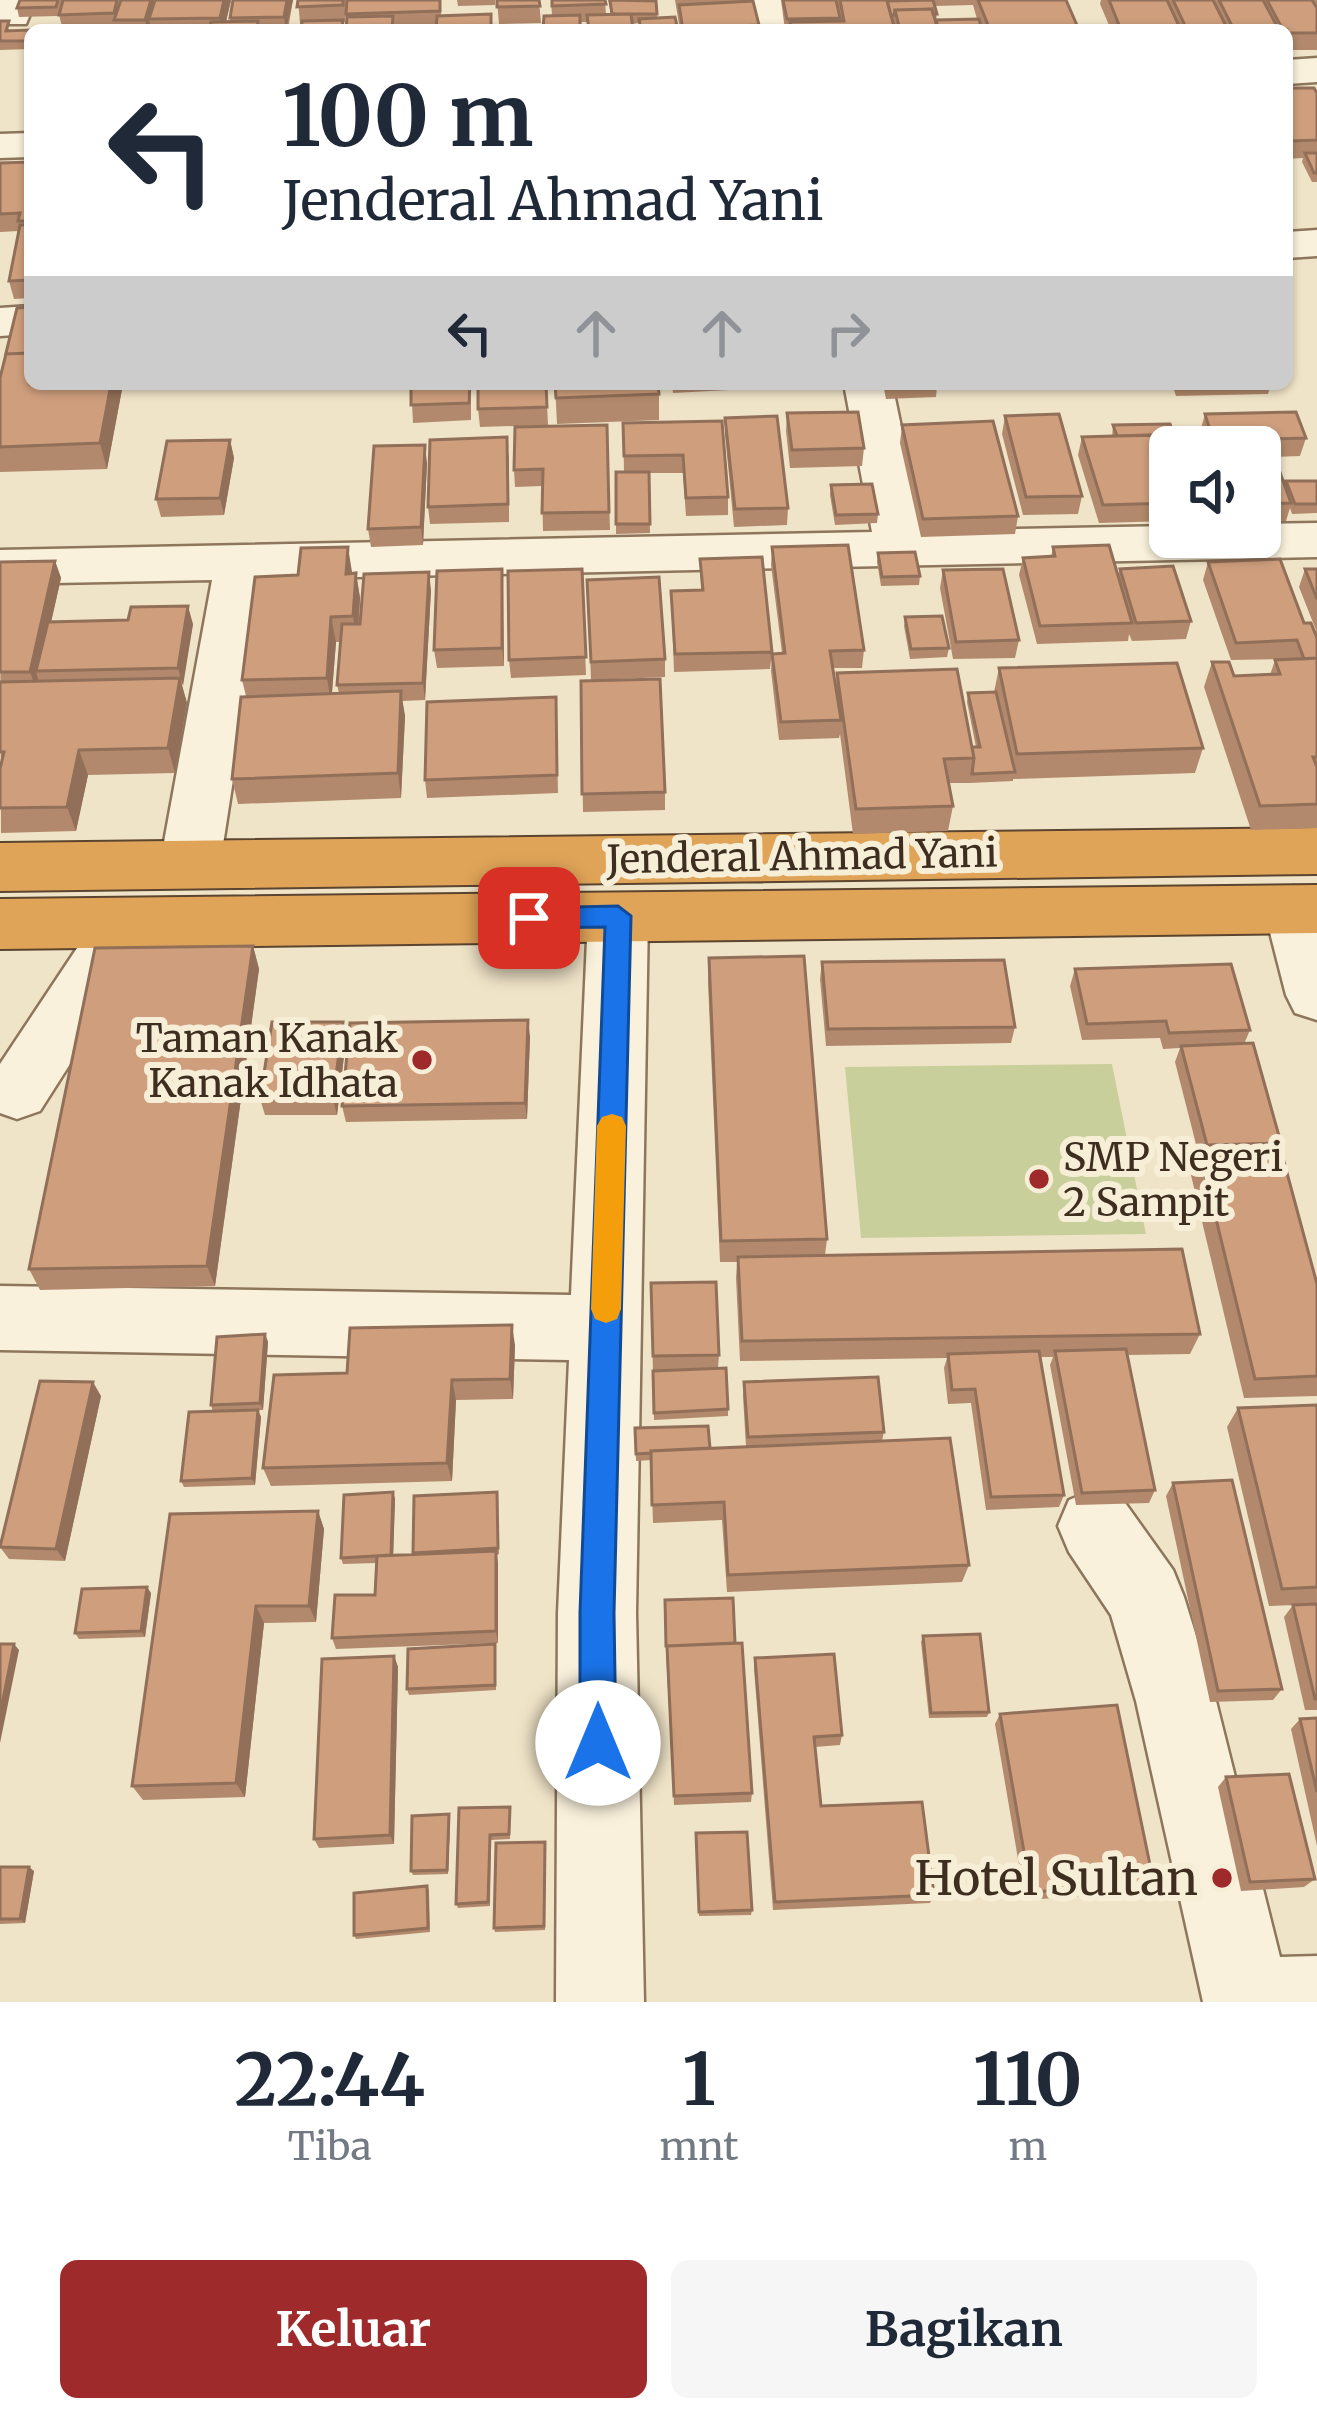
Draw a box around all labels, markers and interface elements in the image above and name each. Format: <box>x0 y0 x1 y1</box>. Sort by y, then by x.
text: 100 m <box>282 63 534 169</box>
icon: left <box>84 72 240 228</box>
text: Jenderal Ahmad Yani <box>282 167 824 235</box>
icon: left <box>437 300 503 366</box>
icon: ahead <box>563 300 629 366</box>
icon: ahead <box>689 300 755 366</box>
icon: right <box>815 300 881 366</box>
map controls <box>1149 426 1281 558</box>
button: sound <box>1149 426 1281 558</box>
street label: Jenderal Ahmad Yani <box>605 829 998 884</box>
pin <box>478 867 580 969</box>
icon: arrive <box>496 885 562 951</box>
place label: Taman Kanak Kanak Idhata <box>136 1014 398 1108</box>
marker: Taman Kanak Kanak Idhata <box>409 1047 435 1073</box>
place label: SMP Negeri 2 Sampit <box>1063 1133 1283 1227</box>
marker: SMP Negeri 2 Sampit <box>1026 1166 1052 1192</box>
position arrow <box>535 1680 661 1806</box>
place label: Hotel Sultan <box>915 1848 1198 1908</box>
marker: Hotel Sultan <box>1209 1865 1235 1891</box>
text: 22:44 <box>234 2034 425 2125</box>
text: 1 <box>682 2034 716 2125</box>
text: 110 <box>973 2034 1082 2125</box>
text: Tiba <box>288 2122 372 2171</box>
text: mnt <box>659 2122 739 2171</box>
text: m <box>1008 2122 1047 2171</box>
button: Keluar <box>60 2260 647 2398</box>
button: Bagikan <box>671 2260 1257 2398</box>

